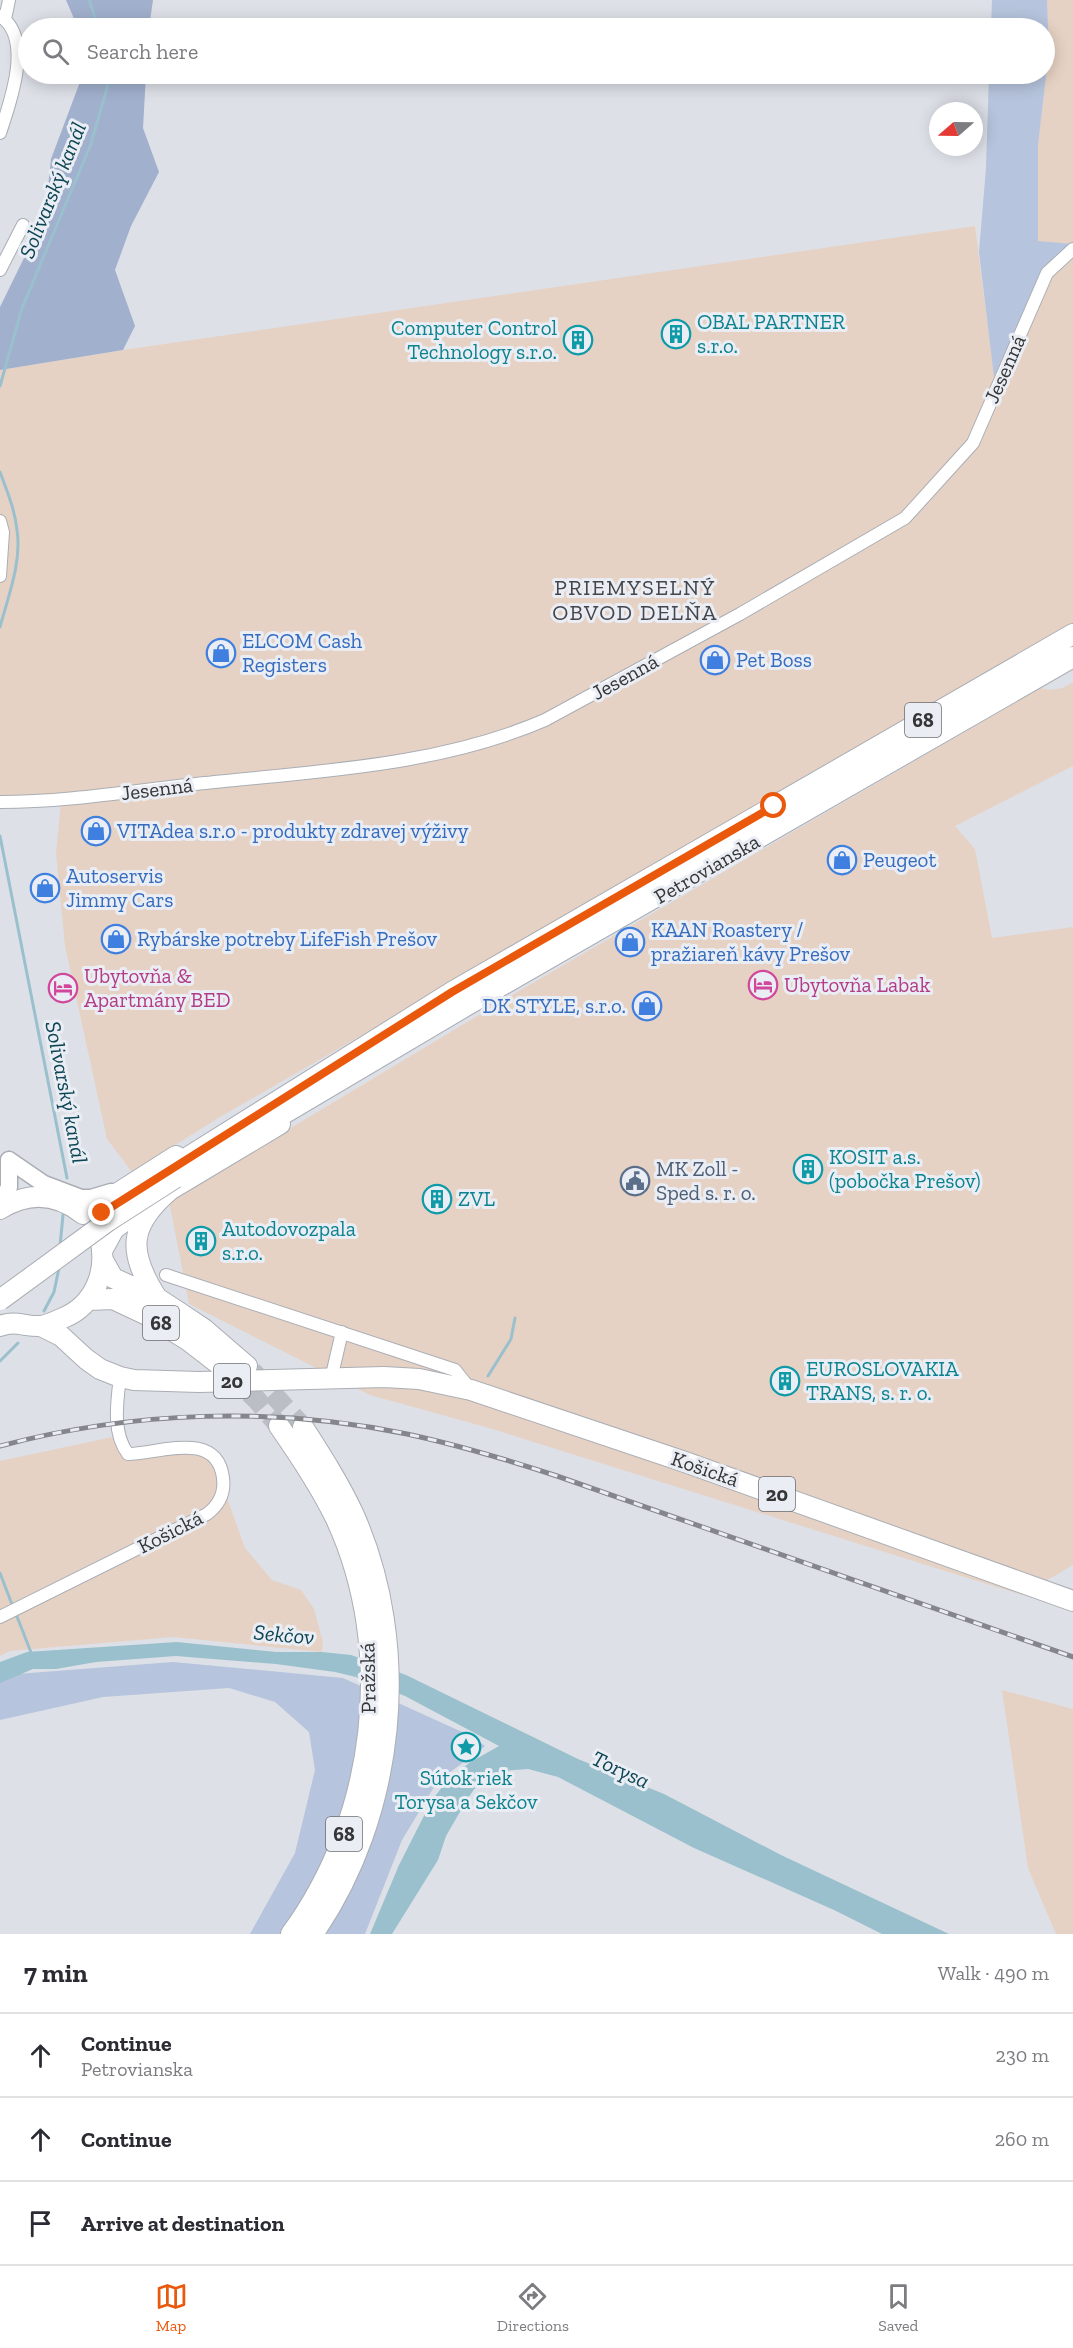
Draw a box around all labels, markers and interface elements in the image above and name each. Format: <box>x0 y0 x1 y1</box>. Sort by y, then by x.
search box <box>18 18 1055 84</box>
icon: search <box>39 35 72 68</box>
text: Search here <box>87 38 198 65</box>
north arrow <box>929 102 983 156</box>
water label: Solivarský kanál <box>13 118 92 262</box>
place label: OBAL PARTNER s.r.o. <box>697 309 845 358</box>
place label: Computer Control Technology s.r.o. <box>391 315 557 364</box>
building icon: OBAL PARTNER s.r.o. <box>660 318 692 350</box>
building icon: Computer Control Technology s.r.o. <box>562 324 594 356</box>
street label: Jesenná <box>978 331 1031 407</box>
district label: PRIEMYSELNÝ OBVOD DELŇA <box>552 574 718 626</box>
place label: ELCOM Cash Registers <box>242 628 363 677</box>
shop icon: ELCOM Cash Registers <box>205 637 237 669</box>
shop icon: Pet Boss <box>699 644 731 676</box>
place label: Pet Boss <box>736 647 812 672</box>
street label: Jesenná <box>587 648 662 705</box>
road number: 68 <box>905 703 941 737</box>
street label: Jesenná <box>120 772 194 805</box>
route start <box>760 792 786 818</box>
shop icon: VITAdea s.r.o - produkty zdravej výživy <box>80 815 112 847</box>
place label: VITAdea s.r.o - produkty zdravej výživy <box>116 818 469 844</box>
street label: Petrovianska <box>650 828 764 909</box>
shop icon: Peugeot <box>826 844 858 876</box>
place label: Peugeot <box>863 847 936 872</box>
place label: Autoservis Jimmy Cars <box>66 863 174 912</box>
shop icon: Autoservis Jimmy Cars <box>29 872 61 904</box>
place label: KAAN Roastery / pražiareň kávy Prešov <box>651 917 850 966</box>
shop icon: Rybárske potreby LifeFish Prešov <box>100 923 132 955</box>
place label: Rybárske potreby LifeFish Prešov <box>137 926 438 951</box>
shop icon: KAAN Roastery / pražiareň kávy Prešov <box>614 926 646 958</box>
place label: Ubytovňa & Apartmány BED <box>84 963 230 1012</box>
hotel icon: Ubytovňa Labak <box>747 969 779 1001</box>
hotel icon: Ubytovňa & Apartmány BED <box>47 972 79 1004</box>
place label: Ubytovňa Labak <box>784 972 930 997</box>
shop icon: DK STYLE, s.r.o. <box>631 990 663 1022</box>
place label: DK STYLE, s.r.o. <box>483 993 626 1018</box>
water label: Solivarský kanál <box>39 1019 94 1166</box>
place label: KOSIT a.s. (pobočka Prešov) <box>829 1144 981 1193</box>
building icon: KOSIT a.s. (pobočka Prešov) <box>792 1153 824 1185</box>
place label: MK Zoll - Sped s. r. o. <box>656 1156 756 1205</box>
public building icon: MK Zoll - Sped s. r. o. <box>619 1165 651 1197</box>
building icon: ZVL <box>421 1183 453 1215</box>
place label: ZVL <box>458 1186 496 1211</box>
route end <box>88 1199 114 1225</box>
place label: Autodovozpala s.r.o. <box>222 1216 356 1265</box>
building icon: Autodovozpala s.r.o. <box>185 1225 217 1257</box>
road number: 68 <box>143 1306 179 1340</box>
place label: EUROSLOVAKIA TRANS, s. r. o. <box>806 1356 959 1405</box>
road number: 20 <box>214 1364 250 1398</box>
building icon: EUROSLOVAKIA TRANS, s. r. o. <box>769 1365 801 1397</box>
street label: Košická <box>668 1445 742 1492</box>
road number: 20 <box>759 1477 795 1511</box>
street label: Košická <box>133 1505 206 1559</box>
water label: Sekčov <box>252 1618 315 1651</box>
street label: Pražská <box>354 1642 381 1714</box>
place icon: Sútok riek Torysa a Sekčov <box>450 1731 482 1763</box>
water label: Torysa <box>588 1744 654 1795</box>
place label: Sútok riek Torysa a Sekčov <box>394 1765 538 1814</box>
road number: 68 <box>326 1817 362 1851</box>
text: 7 min <box>24 1957 88 1989</box>
text: Walk · 490 m <box>938 1961 1049 1985</box>
text: Continue <box>81 2030 172 2057</box>
icon: ahead <box>24 2039 57 2072</box>
text: 230 m <box>996 2043 1049 2067</box>
text: Petrovianska <box>81 2057 193 2081</box>
icon: ahead <box>24 2123 57 2156</box>
text: Continue <box>81 2126 172 2153</box>
text: 260 m <box>995 2127 1049 2151</box>
icon: arrive <box>24 2207 57 2240</box>
text: Arrive at destination <box>81 2210 284 2237</box>
tab: Map <box>155 2280 188 2335</box>
tab: Directions <box>497 2280 569 2335</box>
tab: Saved <box>878 2280 918 2335</box>

